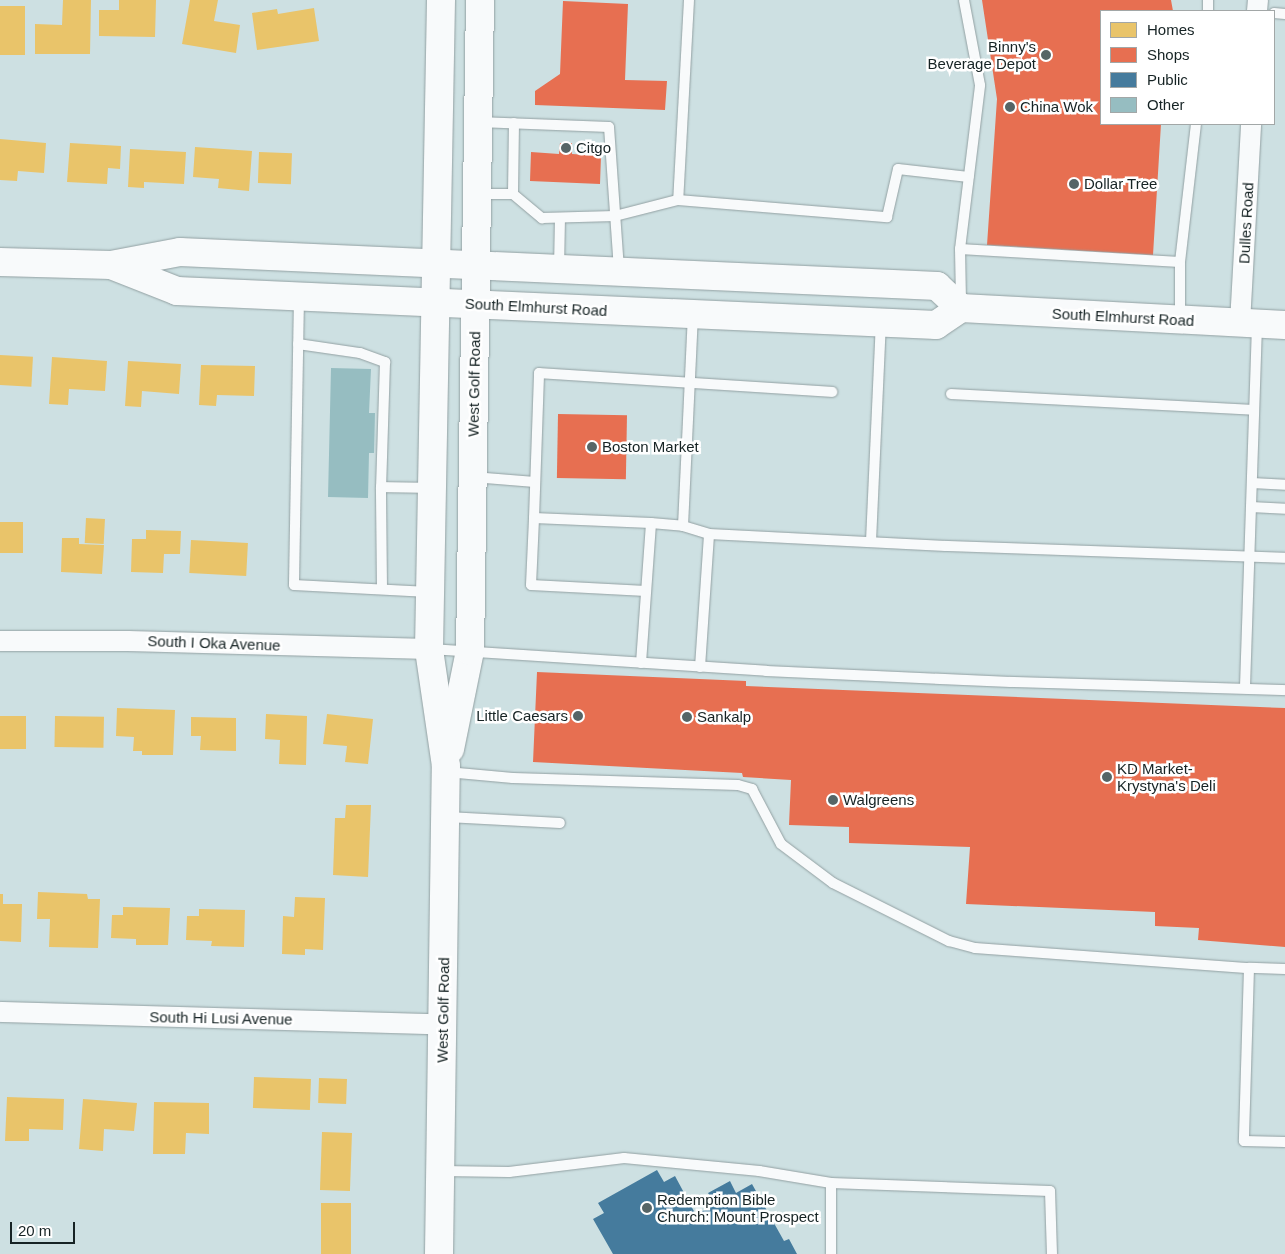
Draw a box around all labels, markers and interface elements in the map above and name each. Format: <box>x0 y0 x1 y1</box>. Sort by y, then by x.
legend <box>1100 10 1275 125</box>
text: Homes <box>1147 21 1195 38</box>
place label: Binny's Beverage Depot <box>928 37 1036 72</box>
text: Shops <box>1147 46 1190 63</box>
marker: Binny's Beverage Depot <box>1040 49 1052 61</box>
text: Public <box>1147 71 1188 88</box>
text: Other <box>1147 96 1185 113</box>
place label: China Wok <box>1020 98 1093 116</box>
marker: China Wok <box>1004 101 1016 113</box>
place label: Citgo <box>576 139 611 157</box>
marker: Citgo <box>560 142 572 154</box>
place label: Dollar Tree <box>1084 175 1158 193</box>
marker: Dollar Tree <box>1068 178 1080 190</box>
street label: Dulles Road <box>1235 182 1257 264</box>
street label: South Elmhurst Road <box>464 294 608 320</box>
street label: South Elmhurst Road <box>1051 304 1195 330</box>
street label: West Golf Road <box>464 331 484 437</box>
place label: Boston Market <box>602 438 699 456</box>
marker: Boston Market <box>586 441 598 453</box>
street label: South I Oka Avenue <box>147 632 281 654</box>
place label: Little Caesars <box>476 707 568 725</box>
place label: Sankalp <box>697 708 751 726</box>
marker: Little Caesars <box>572 710 584 722</box>
marker: Sankalp <box>681 711 693 723</box>
place label: KD Market- Krystyna's Deli <box>1117 759 1216 794</box>
marker: KD Market- Krystyna's Deli <box>1101 771 1113 783</box>
place label: Walgreens <box>843 791 914 809</box>
marker: Walgreens <box>827 794 839 806</box>
street label: West Golf Road <box>433 957 453 1063</box>
street label: South Hi Lusi Avenue <box>149 1008 293 1028</box>
place label: Redemption Bible Church: Mount Prospect <box>657 1190 819 1225</box>
marker: Redemption Bible Church: Mount Prospect <box>641 1202 653 1214</box>
scale bar <box>12 1212 78 1244</box>
text: 20 m <box>18 1222 51 1239</box>

